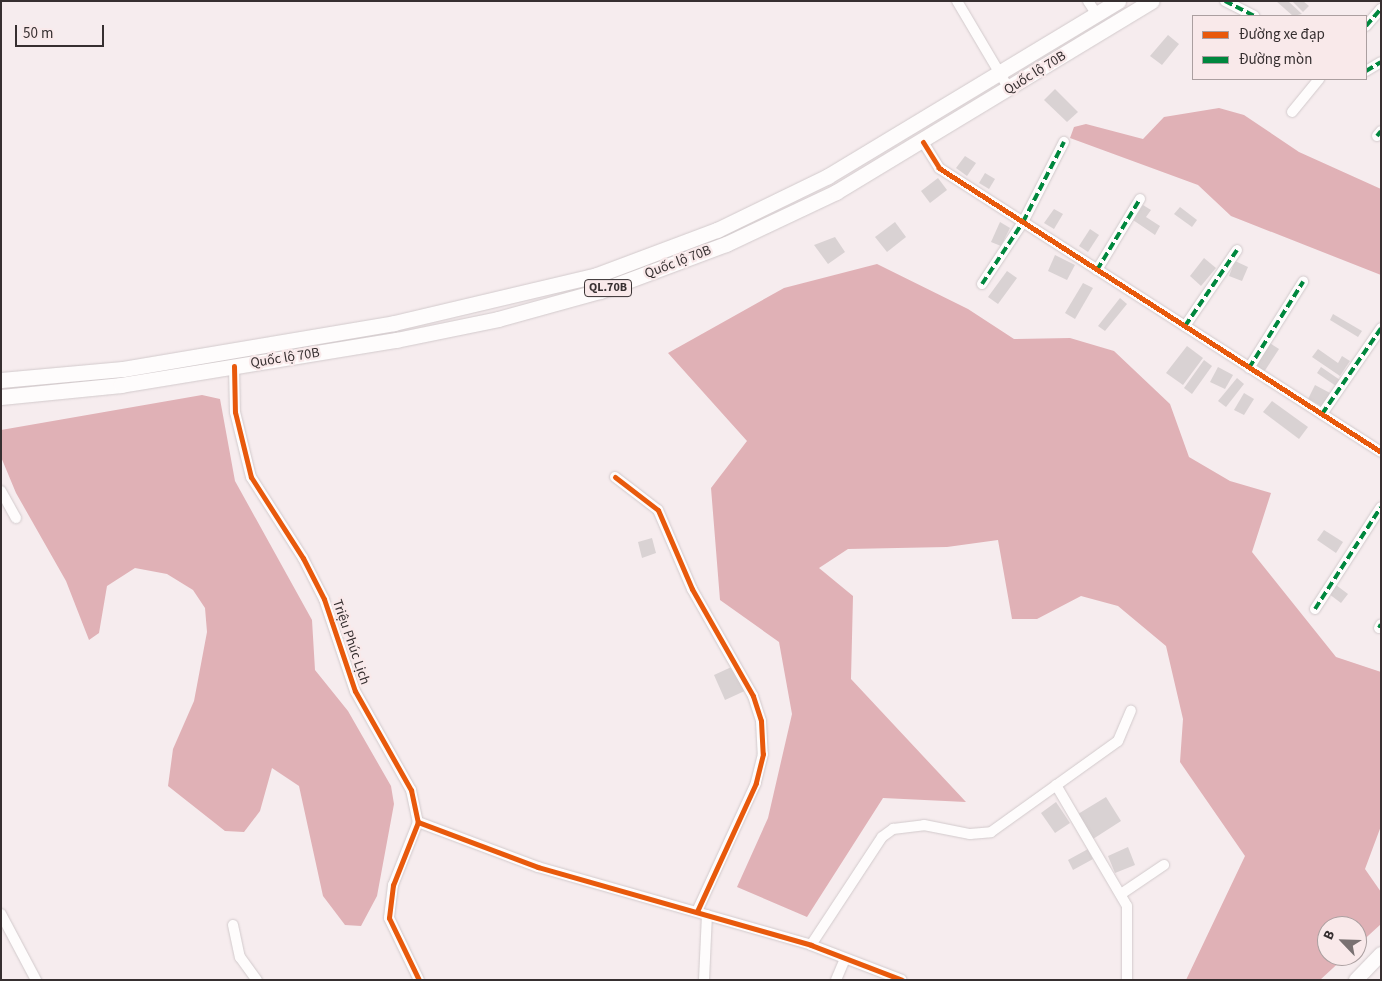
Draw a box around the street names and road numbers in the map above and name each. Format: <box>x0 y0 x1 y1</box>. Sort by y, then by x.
street label: Quốc lộ 70B <box>1001 47 1069 99</box>
street label: Quốc lộ 70B <box>642 242 714 282</box>
road number: QL.70B <box>583 278 633 298</box>
street label: Quốc lộ 70B <box>249 344 321 372</box>
street label: Triệu Phúc Lịch <box>329 597 373 687</box>

